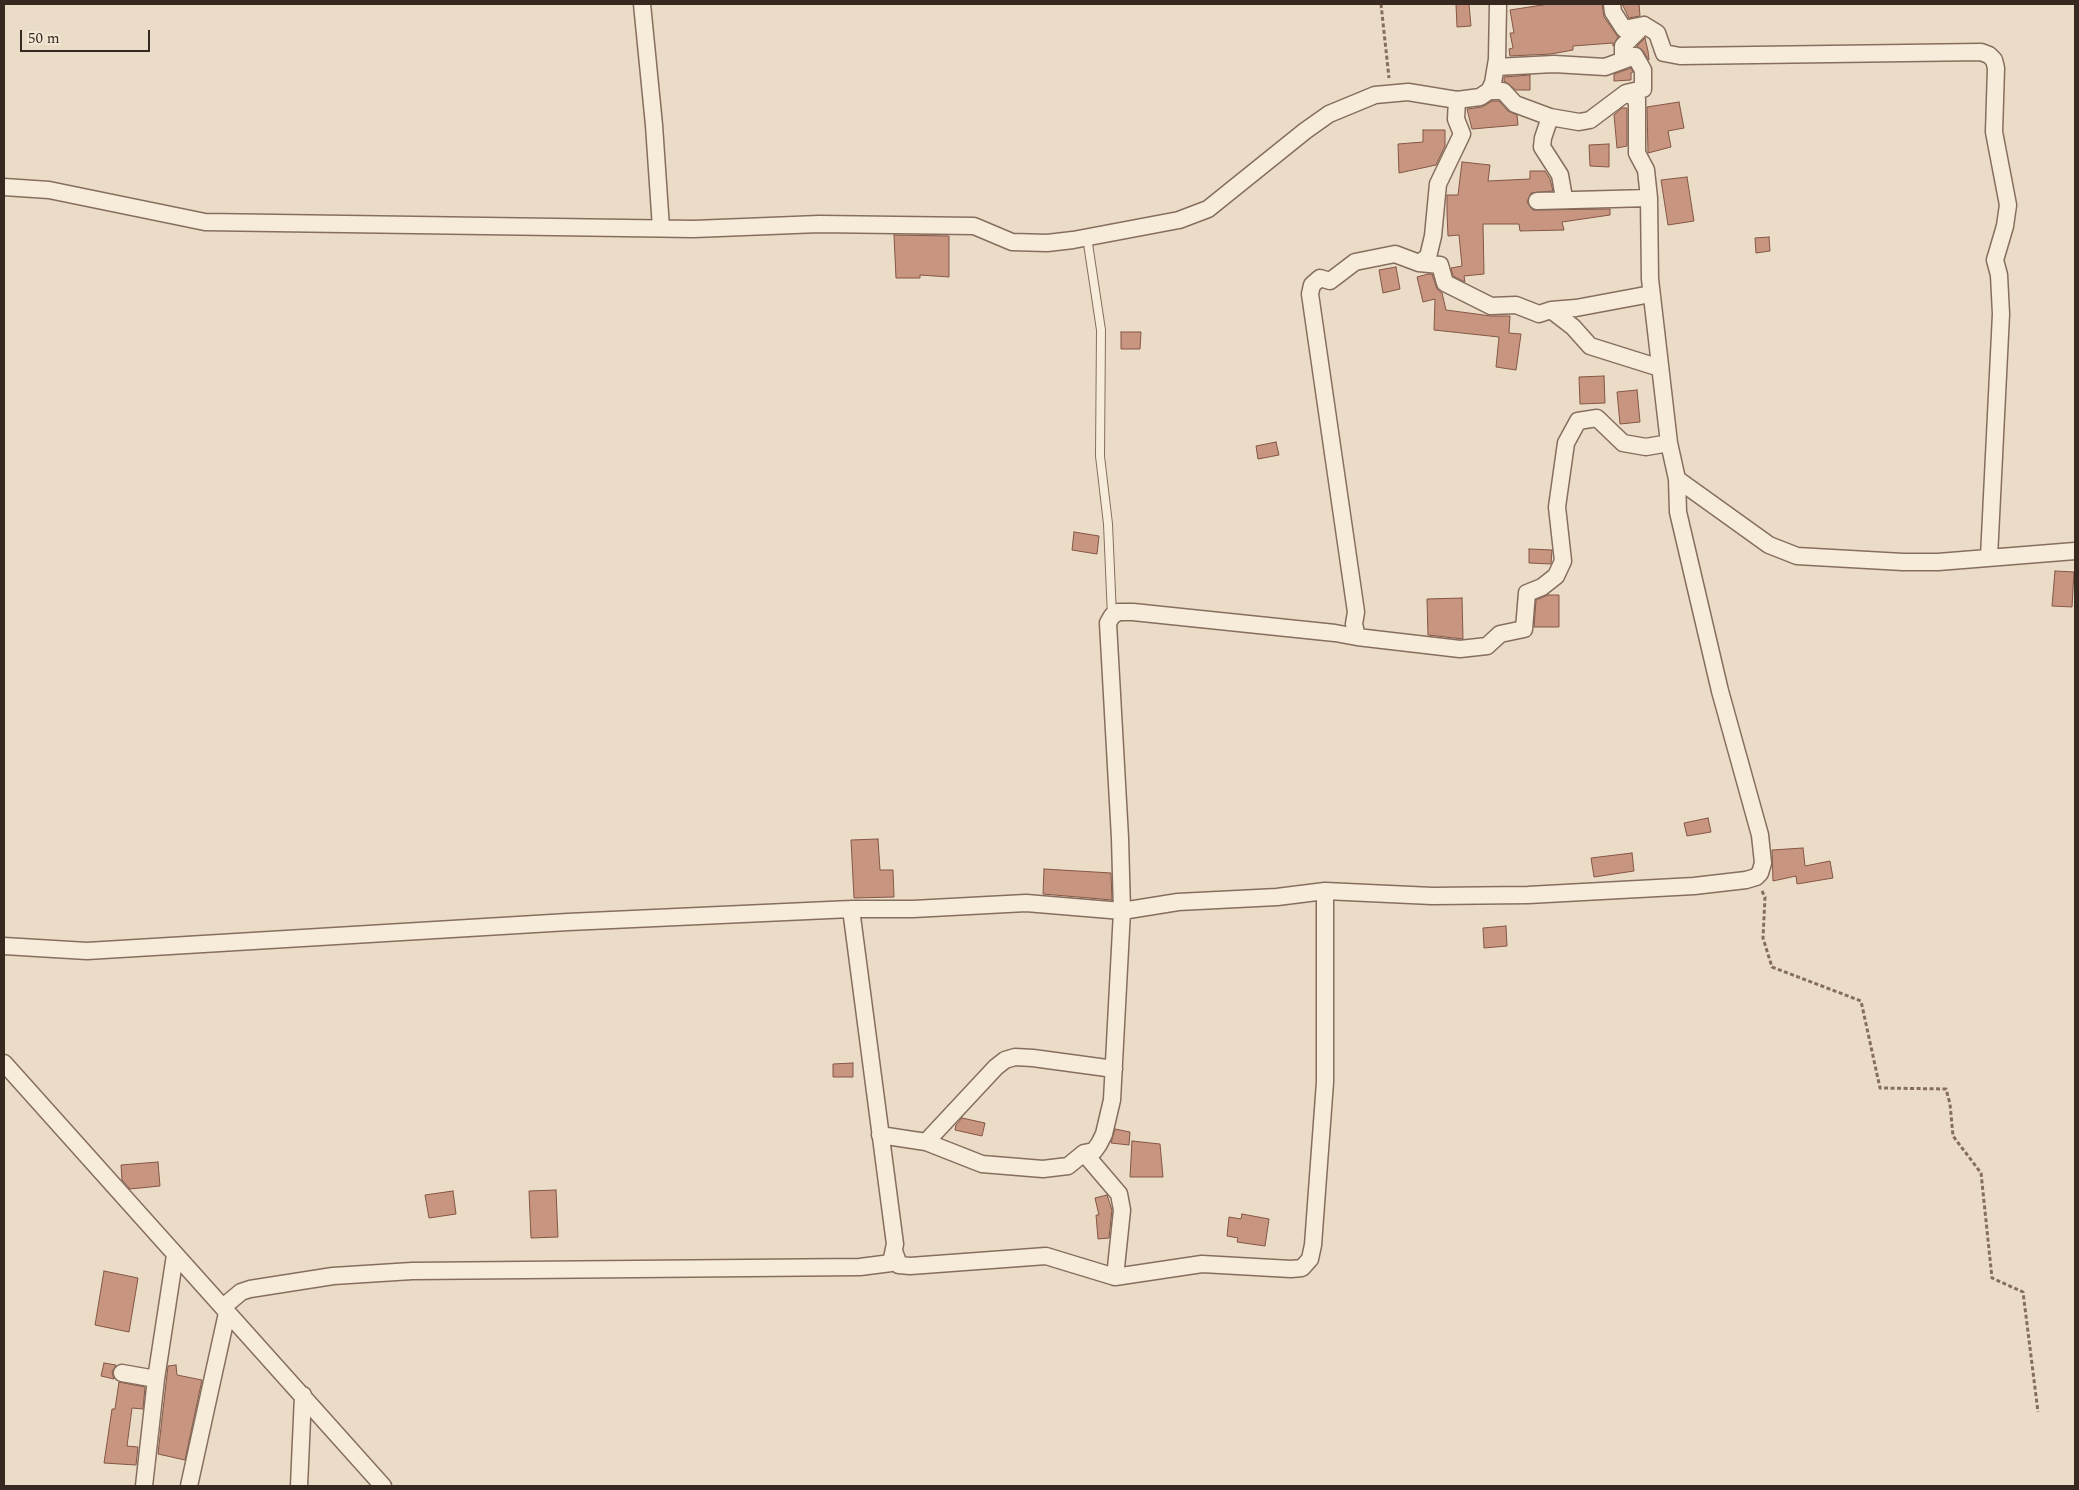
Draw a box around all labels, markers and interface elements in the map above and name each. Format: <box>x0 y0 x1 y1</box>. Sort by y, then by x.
scale bar <box>22 20 152 52</box>
text: 50 m <box>28 27 60 50</box>

